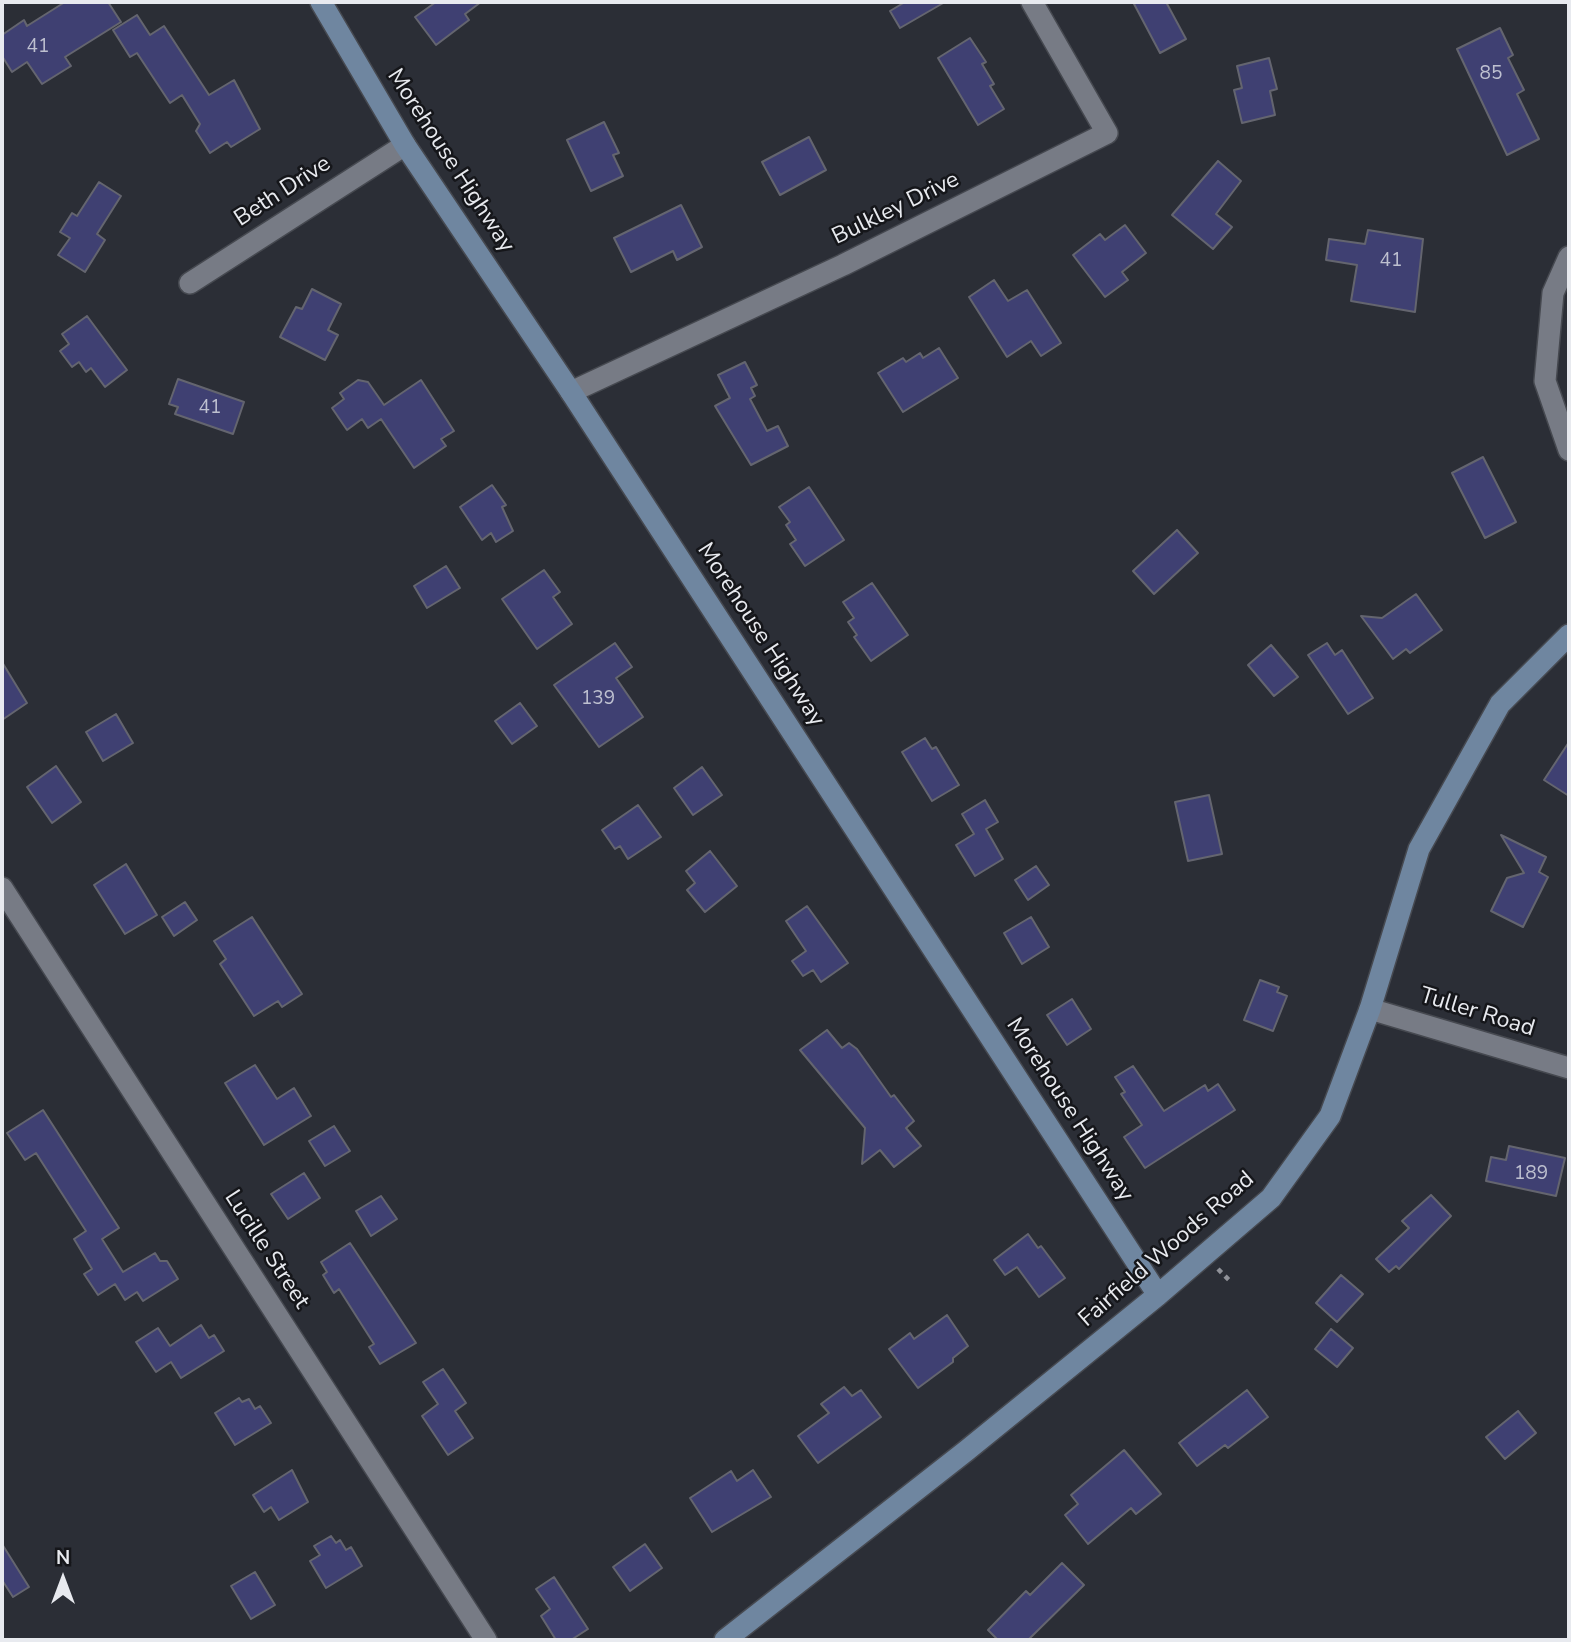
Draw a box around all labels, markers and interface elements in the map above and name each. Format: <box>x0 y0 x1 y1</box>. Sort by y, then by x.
house number: 41 <box>27 36 49 58</box>
house number: 85 <box>1480 63 1502 85</box>
street label: Morehouse Highway <box>380 64 520 258</box>
street label: Beth Drive <box>230 151 336 233</box>
street label: Bulkley Drive <box>828 166 964 252</box>
house number: 41 <box>1380 250 1402 272</box>
house number: 41 <box>199 397 221 419</box>
street label: Morehouse Highway <box>690 538 830 732</box>
house number: 139 <box>581 688 615 710</box>
street label: Tuller Road <box>1416 982 1538 1044</box>
street label: Morehouse Highway <box>999 1013 1139 1207</box>
house number: 189 <box>1514 1163 1548 1185</box>
street label: Fairfield Woods Road <box>1074 1166 1260 1334</box>
street label: Lucille Street <box>218 1186 314 1314</box>
north arrow <box>28 1544 98 1614</box>
text: N <box>56 1545 70 1571</box>

